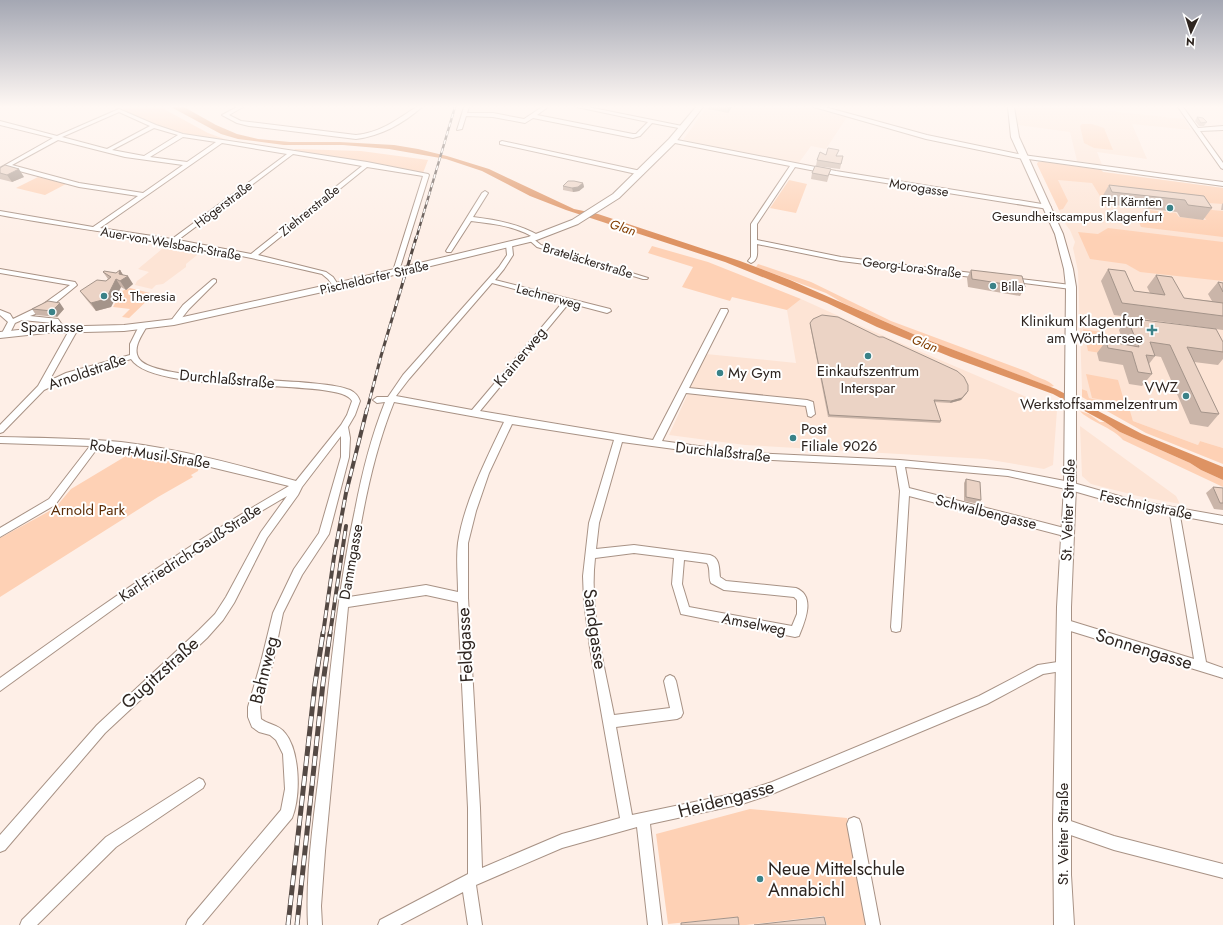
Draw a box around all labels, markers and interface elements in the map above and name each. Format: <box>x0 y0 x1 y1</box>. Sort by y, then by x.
north arrow <box>1171 12 1211 52</box>
text: N <box>1185 34 1195 50</box>
street label: Morogasse <box>888 173 950 202</box>
street label: Högerstraße <box>190 176 256 232</box>
street label: Ziehrerstraße <box>275 180 344 241</box>
place label: FH Kärnten Gesundheitscampus Klagenfurt <box>992 192 1163 226</box>
marker: FH Kärnten Gesundheitscampus Klagenfurt <box>1165 203 1175 213</box>
water label: Glan <box>607 214 639 241</box>
street label: Auer-von-Welsbach-Straße <box>99 222 243 265</box>
street label: Brateläckerstraße <box>541 238 635 283</box>
street label: Georg-Lora-Straße <box>861 252 963 283</box>
street label: Pischeldorfer Straße <box>318 256 431 299</box>
place label: Billa <box>1001 277 1024 296</box>
street label: Lechnerweg <box>514 279 584 314</box>
marker: Billa <box>988 281 998 291</box>
place label: St. Theresia <box>112 287 175 306</box>
marker: St. Theresia <box>99 291 109 301</box>
marker: Sparkasse <box>47 307 57 317</box>
place label: Klinikum Klagenfurt am Wörthersee <box>1021 310 1143 349</box>
place label: Sparkasse <box>21 316 84 338</box>
street label: Krainerweg <box>488 322 552 392</box>
marker: Klinikum Klagenfurt am Wörthersee <box>1146 324 1158 336</box>
water label: Glan <box>909 330 941 357</box>
street label: Arnoldstraße <box>45 348 129 396</box>
marker: Einkaufszentrum Interspar <box>863 351 873 361</box>
place label: Einkaufszentrum Interspar <box>817 360 919 399</box>
place label: My Gym <box>728 362 781 384</box>
street label: Durchlaßstraße <box>179 364 276 394</box>
marker: My Gym <box>715 368 725 378</box>
place label: VWZ Werkstoffsammelzentrum <box>1020 376 1178 415</box>
marker: VWZ Werkstoffsammelzentrum <box>1181 391 1191 401</box>
place label: Post Filiale 9026 <box>801 418 877 457</box>
marker: Post Filiale 9026 <box>788 433 798 443</box>
street label: Robert-Musil-Straße <box>88 434 212 474</box>
street label: Durchlaßstraße <box>674 436 772 468</box>
street label: St. Veiter Straße <box>1055 458 1081 562</box>
street label: Feschnigstraße <box>1098 484 1195 526</box>
street label: Schwalbengasse <box>933 489 1039 535</box>
street label: Karl-Friedrich-Gauß-Straße <box>114 498 266 607</box>
park label: Arnold Park <box>51 499 126 521</box>
street label: Dammgasse <box>334 522 369 602</box>
street label: Sandgasse <box>576 587 614 671</box>
street label: Feldgasse <box>450 607 480 683</box>
street label: Amselweg <box>720 607 788 641</box>
street label: Sonnengasse <box>1092 622 1196 676</box>
street label: Gugitzstraße <box>115 631 205 715</box>
street label: Bahnweg <box>243 633 285 707</box>
street label: Heidengasse <box>675 774 777 824</box>
street label: St. Veiter Straße <box>1052 782 1074 885</box>
place label: Neue Mittelschule Annabichl <box>768 856 905 903</box>
marker: Neue Mittelschule Annabichl <box>755 874 765 884</box>

